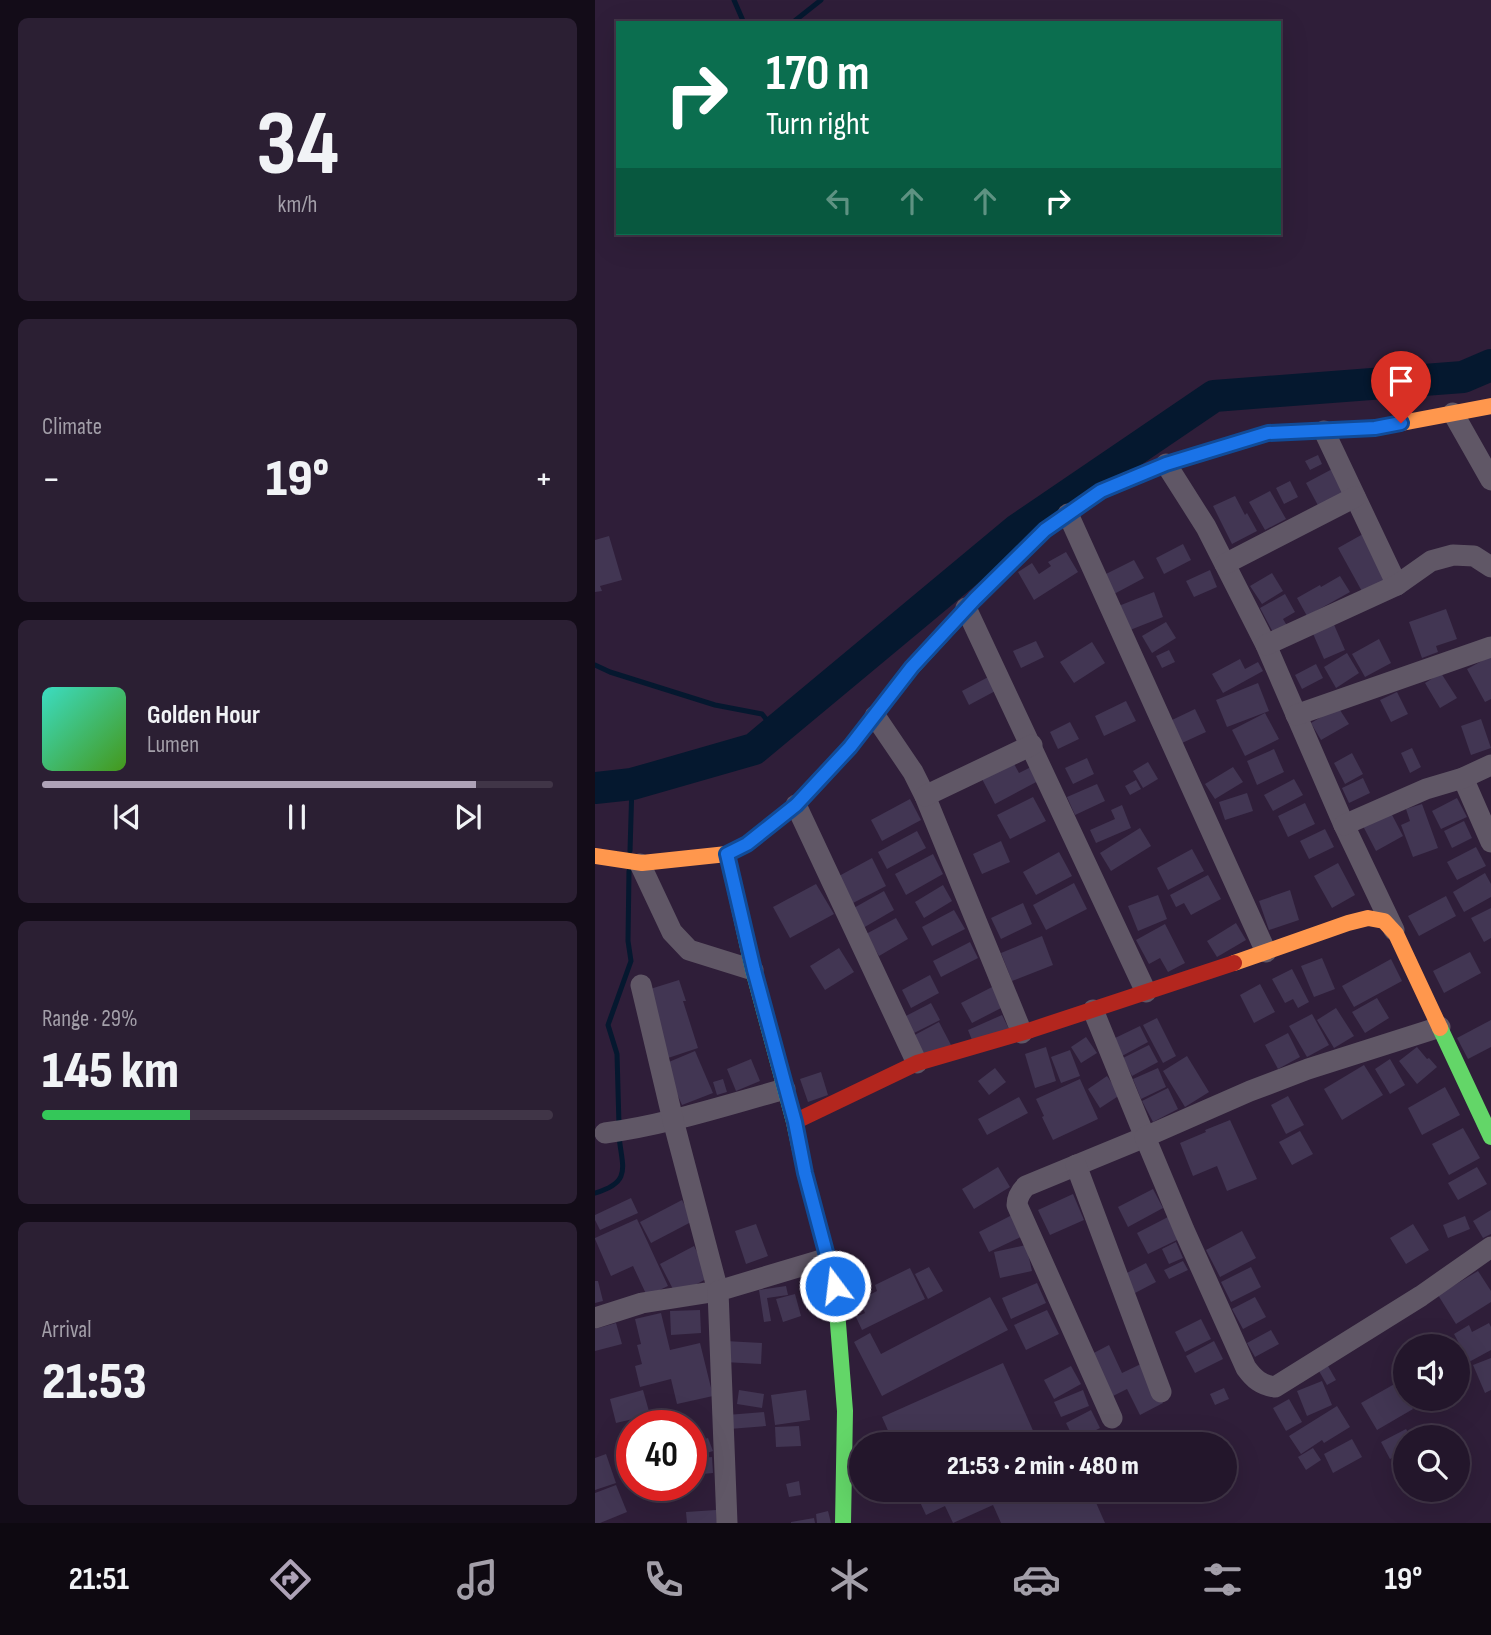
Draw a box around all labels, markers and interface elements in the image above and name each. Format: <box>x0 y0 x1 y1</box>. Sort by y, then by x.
text: 170 m <box>766 45 870 104</box>
icon: right <box>651 49 742 140</box>
text: 34 <box>256 91 339 200</box>
text: Turn right <box>766 105 870 144</box>
icon: left <box>820 182 858 220</box>
icon: ahead <box>893 182 931 220</box>
icon: ahead <box>966 182 1004 220</box>
icon: right <box>1039 182 1077 220</box>
text: km/h <box>278 191 317 219</box>
pin <box>1371 351 1431 423</box>
icon: arrive <box>1382 362 1420 400</box>
text: Climate <box>42 413 102 441</box>
text: 19° <box>266 448 329 511</box>
text: − <box>42 457 61 502</box>
text: + <box>534 457 553 502</box>
text: Golden Hour <box>147 700 260 731</box>
text: Lumen <box>147 731 199 759</box>
icon: previous <box>108 798 146 836</box>
icon: pause <box>278 798 316 836</box>
icon: next <box>449 798 487 836</box>
text: Range · 29% <box>42 1005 138 1033</box>
text: 145 km <box>42 1040 179 1103</box>
position arrow <box>798 1249 872 1323</box>
text: Arrival <box>42 1316 91 1344</box>
map controls <box>1393 1334 1470 1502</box>
button: sound <box>1393 1334 1470 1411</box>
text: 21:53 <box>42 1351 147 1414</box>
speed limit sign: 40 <box>616 1410 707 1501</box>
button: search <box>1393 1425 1470 1502</box>
text: 21:53 · 2 min · 480 m <box>947 1451 1139 1482</box>
icon: directions <box>266 1555 315 1604</box>
icon: music <box>453 1555 502 1604</box>
icon: phone <box>639 1555 688 1604</box>
icon: climate <box>825 1555 874 1604</box>
icon: car <box>1012 1555 1061 1604</box>
icon: filters <box>1198 1555 1247 1604</box>
text: 21:51 <box>69 1560 129 1599</box>
text: 19° <box>1385 1560 1422 1599</box>

